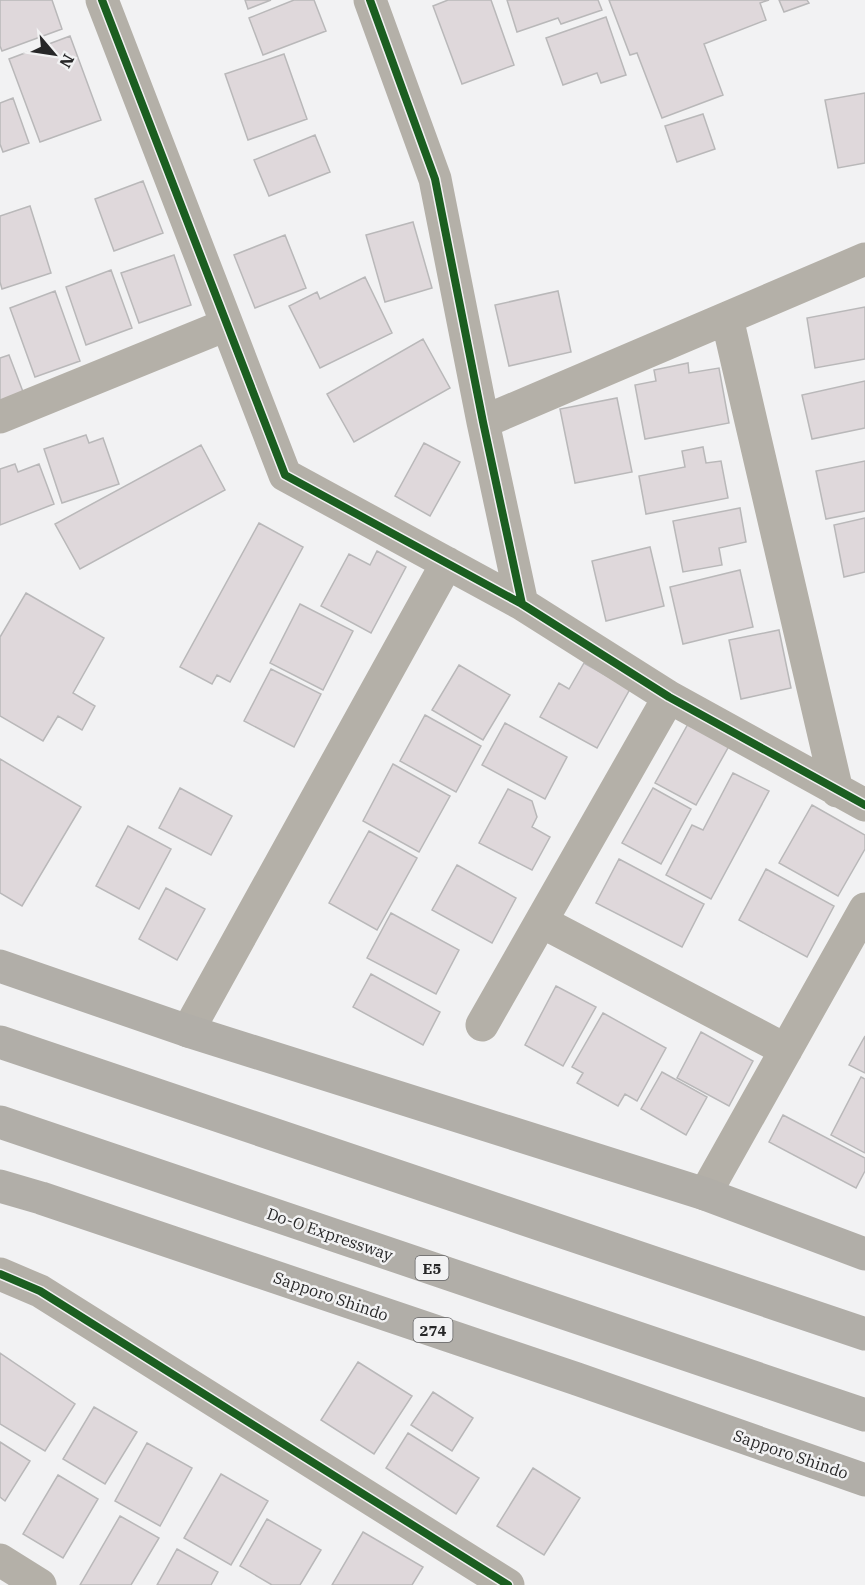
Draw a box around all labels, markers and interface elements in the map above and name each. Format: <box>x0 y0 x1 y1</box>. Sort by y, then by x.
north arrow <box>24 24 84 84</box>
text: N <box>55 51 79 72</box>
street label: Do-O Expressway <box>264 1203 396 1265</box>
road number: E5 <box>416 1256 448 1280</box>
street label: Sapporo Shindo <box>271 1267 391 1325</box>
road number: 274 <box>414 1318 452 1342</box>
street label: Sapporo Shindo <box>731 1425 851 1483</box>

